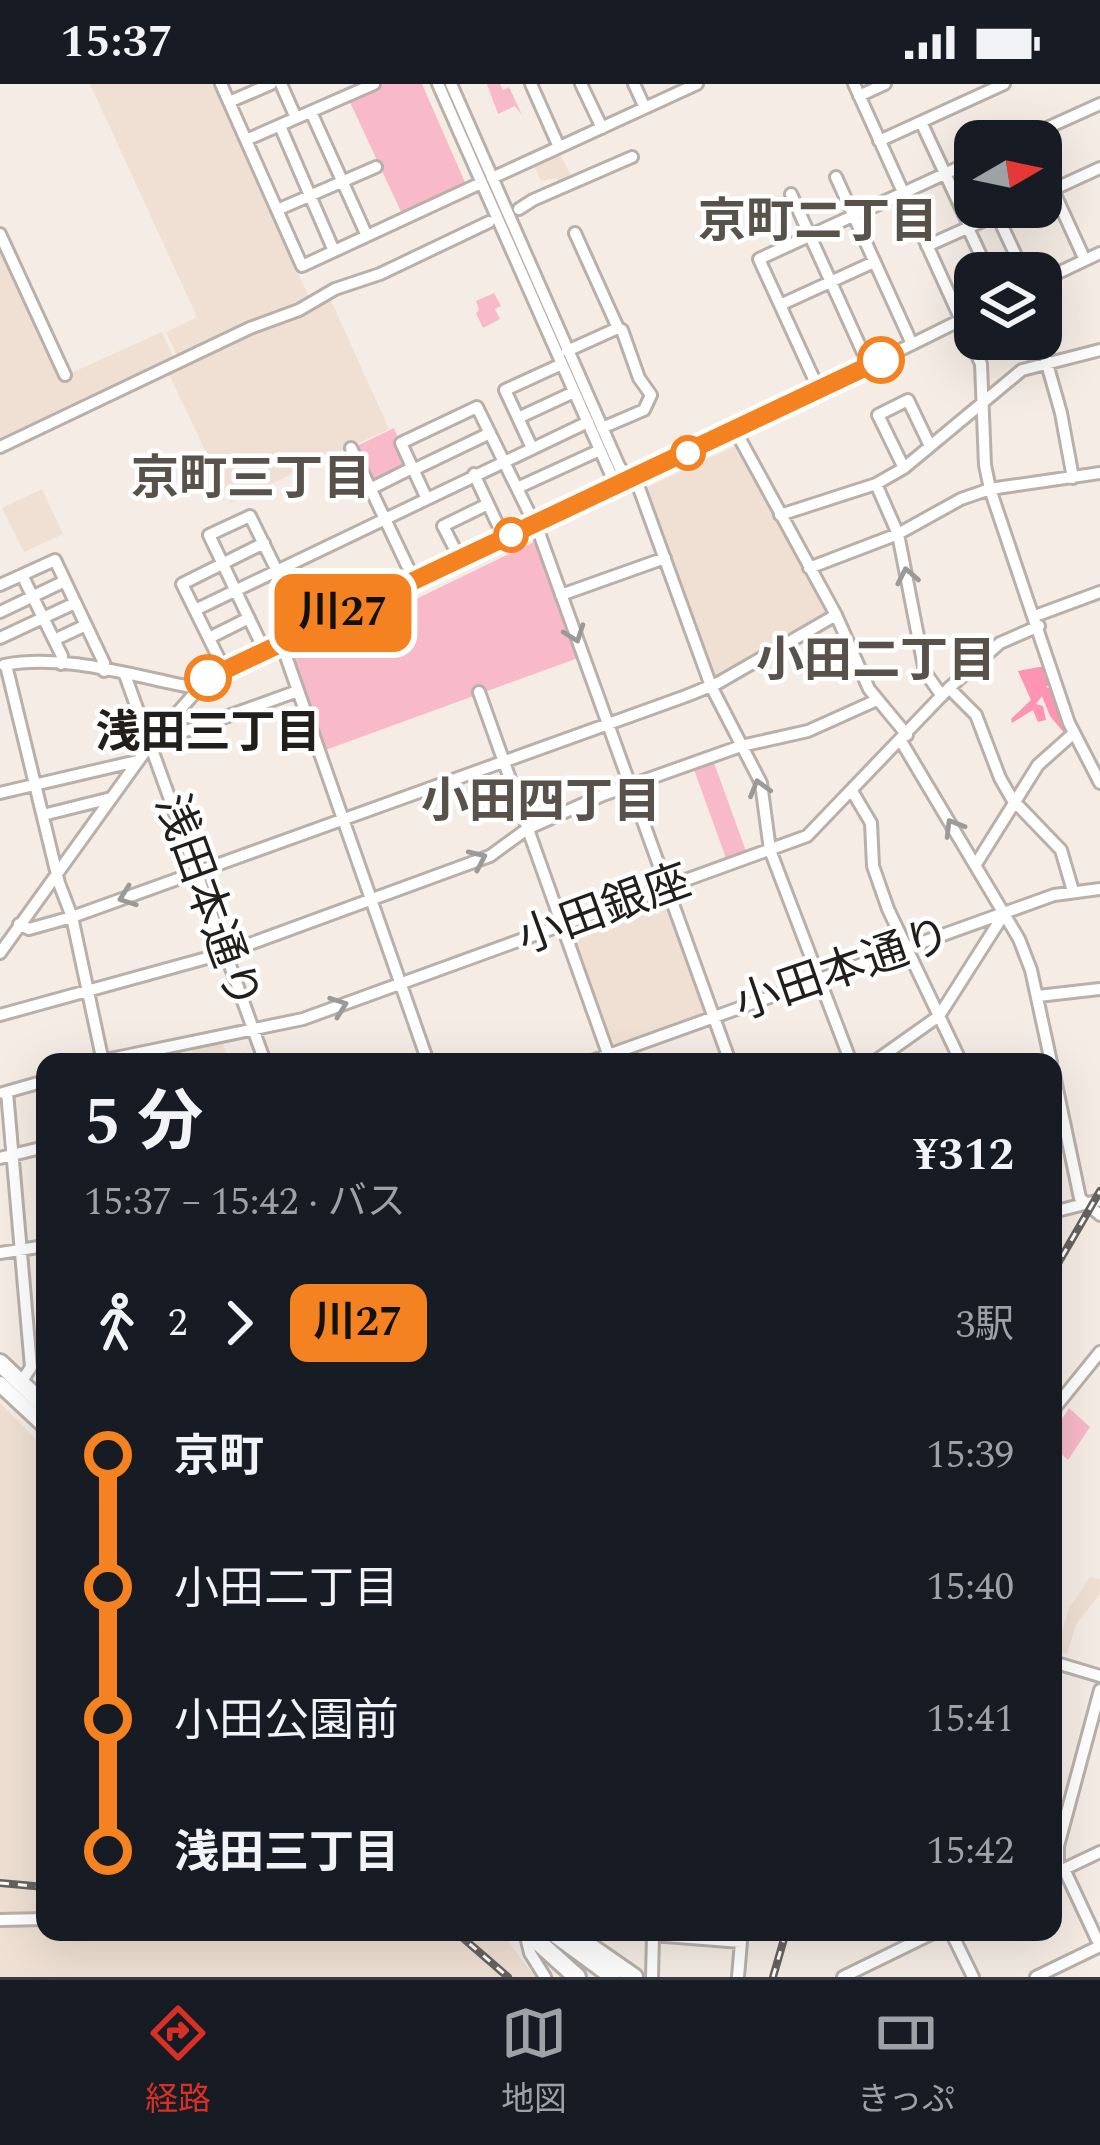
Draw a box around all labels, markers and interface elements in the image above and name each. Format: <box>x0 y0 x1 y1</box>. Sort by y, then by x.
text: 15:37 <box>60 8 173 77</box>
north arrow <box>954 120 1062 228</box>
map controls <box>954 120 1062 360</box>
district label: 京町二丁目 <box>698 186 938 259</box>
button: layers <box>954 252 1062 360</box>
unlabelled marker <box>859 338 903 382</box>
unlabelled marker <box>672 437 704 469</box>
district label: 京町三丁目 <box>131 443 371 516</box>
unlabelled marker <box>495 519 527 551</box>
one-way arrow <box>895 567 921 587</box>
line badge: 川27 <box>274 574 412 652</box>
text: 川27 <box>298 581 388 644</box>
one-way arrow <box>561 622 586 643</box>
district label: 小田二丁目 <box>756 625 996 698</box>
marker: 浅田三丁目 <box>186 656 230 700</box>
place label: 浅田三丁目 <box>95 699 321 768</box>
district label: 小田四丁目 <box>421 766 661 839</box>
one-way arrow <box>748 778 773 799</box>
street label: 浅田本通り <box>136 784 278 1020</box>
one-way arrow <box>945 818 967 840</box>
street label: 小田銀座 <box>508 847 700 973</box>
one-way arrow <box>466 849 487 873</box>
one-way arrow <box>118 883 139 907</box>
street label: 小田本通り <box>725 901 961 1039</box>
one-way arrow <box>328 996 349 1020</box>
text: 5 分 <box>84 1073 204 1174</box>
text: ¥312 <box>913 1121 1014 1190</box>
text: 15:37 – 15:42 · バス <box>84 1173 406 1232</box>
icon: walk <box>84 1290 150 1356</box>
icon: forward <box>206 1290 272 1356</box>
text: 川27 <box>314 1291 403 1354</box>
text: 2 <box>168 1294 188 1353</box>
text: 3駅 <box>955 1296 1014 1355</box>
text: 京町 <box>174 1423 264 1492</box>
text: 15:39 <box>926 1426 1014 1485</box>
text: 小田二丁目 <box>174 1555 399 1624</box>
text: 15:40 <box>926 1558 1014 1617</box>
text: 小田公園前 <box>174 1687 399 1756</box>
text: 15:41 <box>926 1690 1014 1749</box>
text: 浅田三丁目 <box>174 1819 399 1888</box>
text: 15:42 <box>926 1822 1014 1881</box>
tab: 経路 <box>145 2000 211 2125</box>
tab: 地図 <box>501 2000 567 2125</box>
tab: きっぷ <box>857 2000 955 2125</box>

